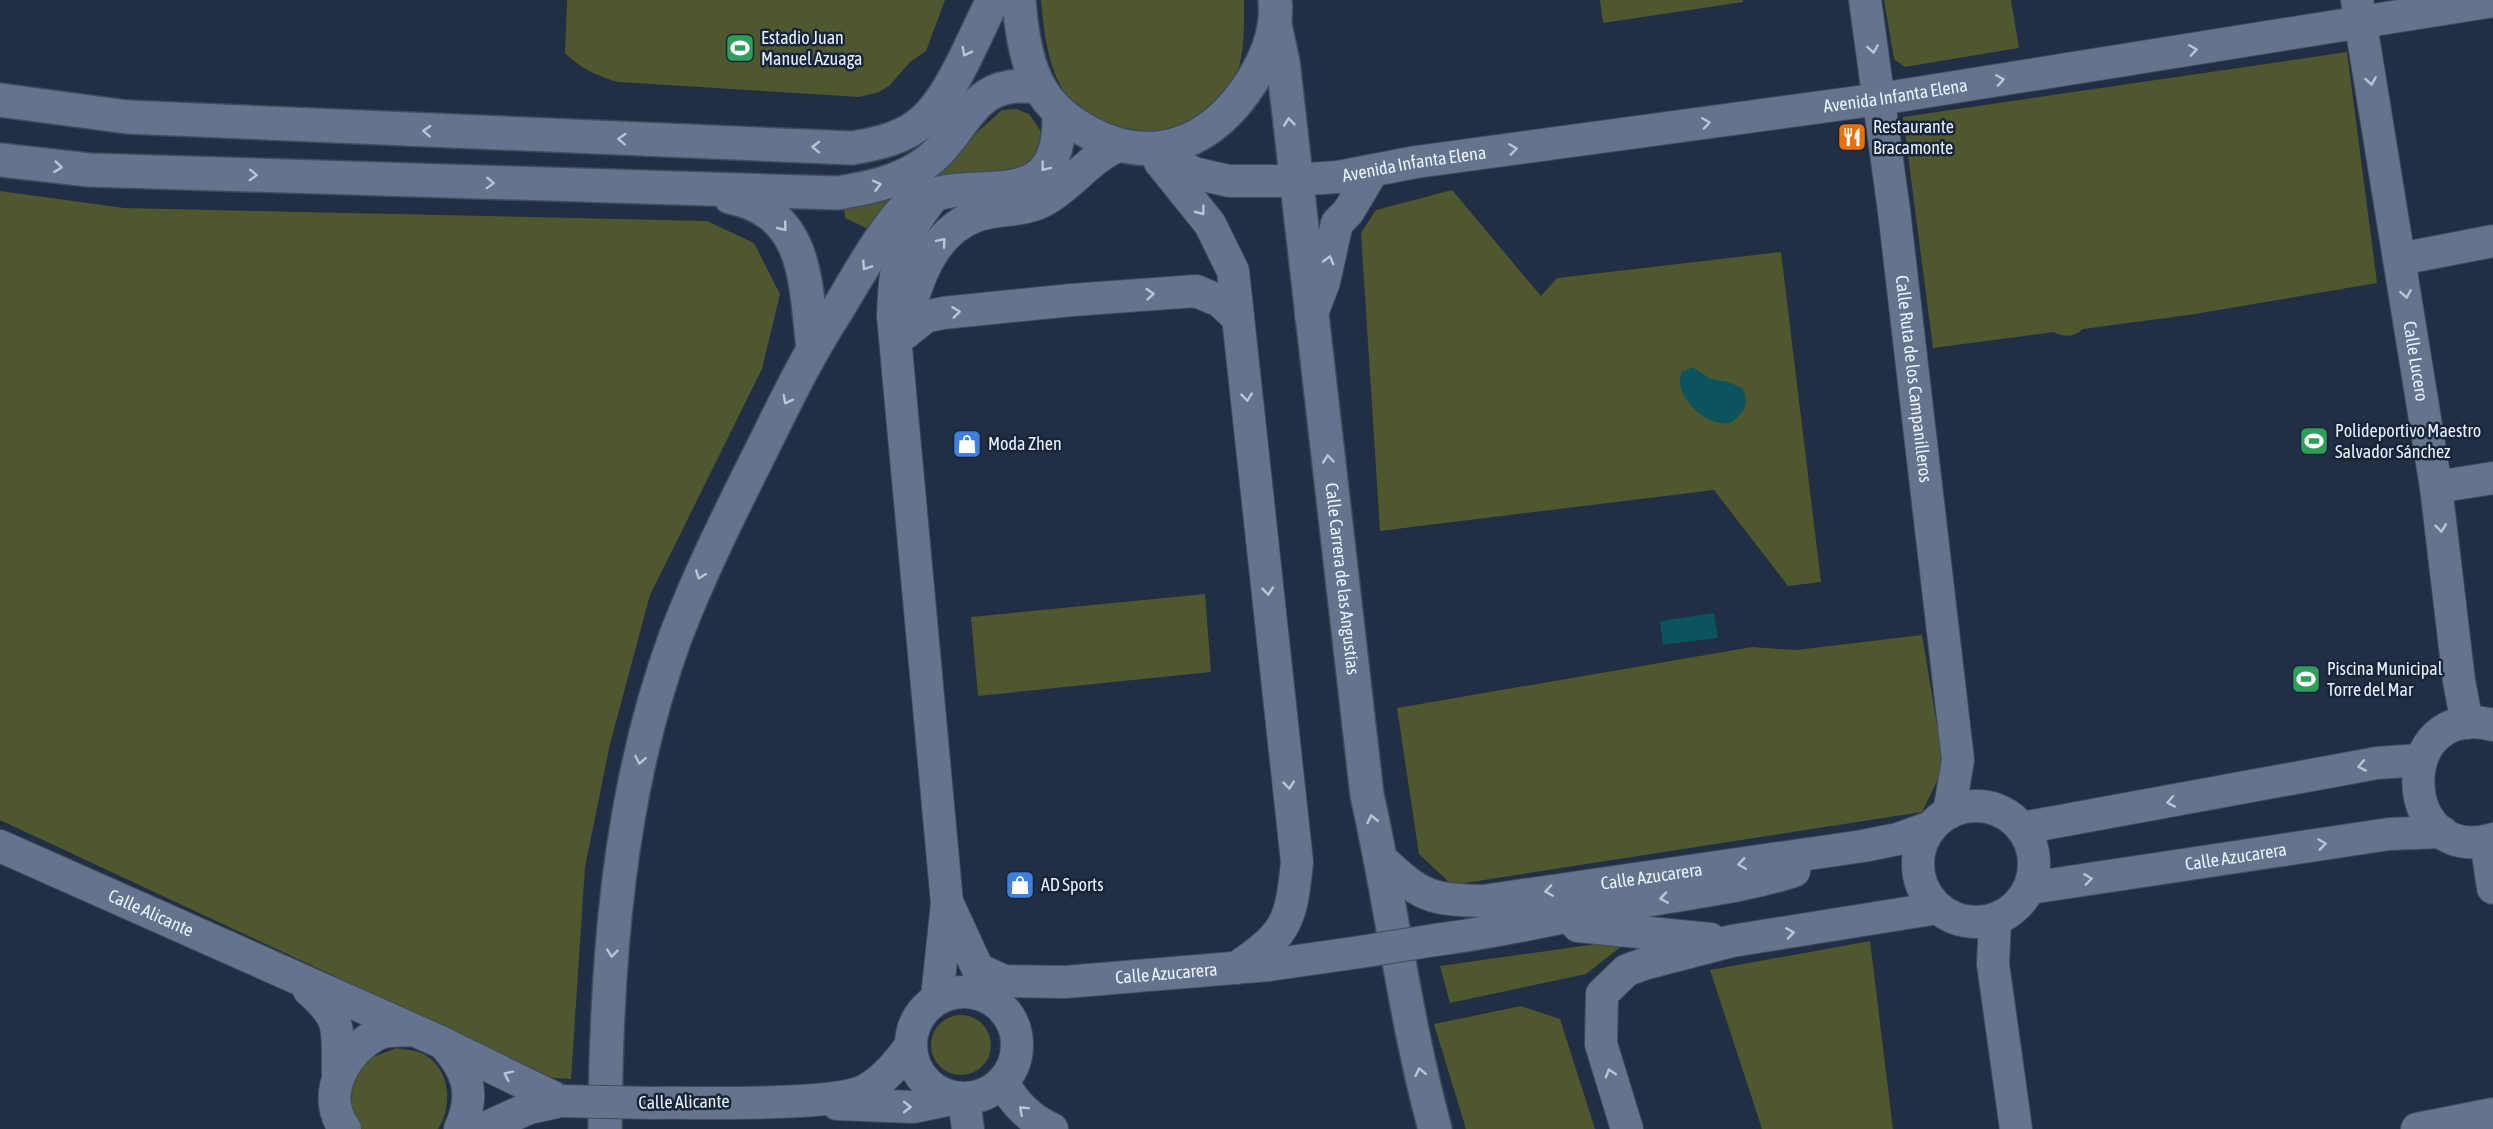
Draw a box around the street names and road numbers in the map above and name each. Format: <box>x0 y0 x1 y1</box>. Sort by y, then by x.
street label: Avenida Infanta Elena <box>1822 74 1969 117</box>
street label: Avenida Infanta Elena <box>1340 142 1487 186</box>
street label: Calle Ruta de los Campanilleros <box>1892 274 1937 483</box>
street label: Calle Lucero <box>2399 320 2433 403</box>
street label: Calle Carrera de las Angustias <box>1321 482 1364 676</box>
street label: Calle Azucarera <box>2183 839 2288 875</box>
street label: Calle Azucarera <box>1599 858 1704 894</box>
street label: Calle Alicante <box>105 884 197 941</box>
street label: Calle Azucarera <box>1114 958 1218 988</box>
street label: Calle Alicante <box>638 1090 730 1113</box>

